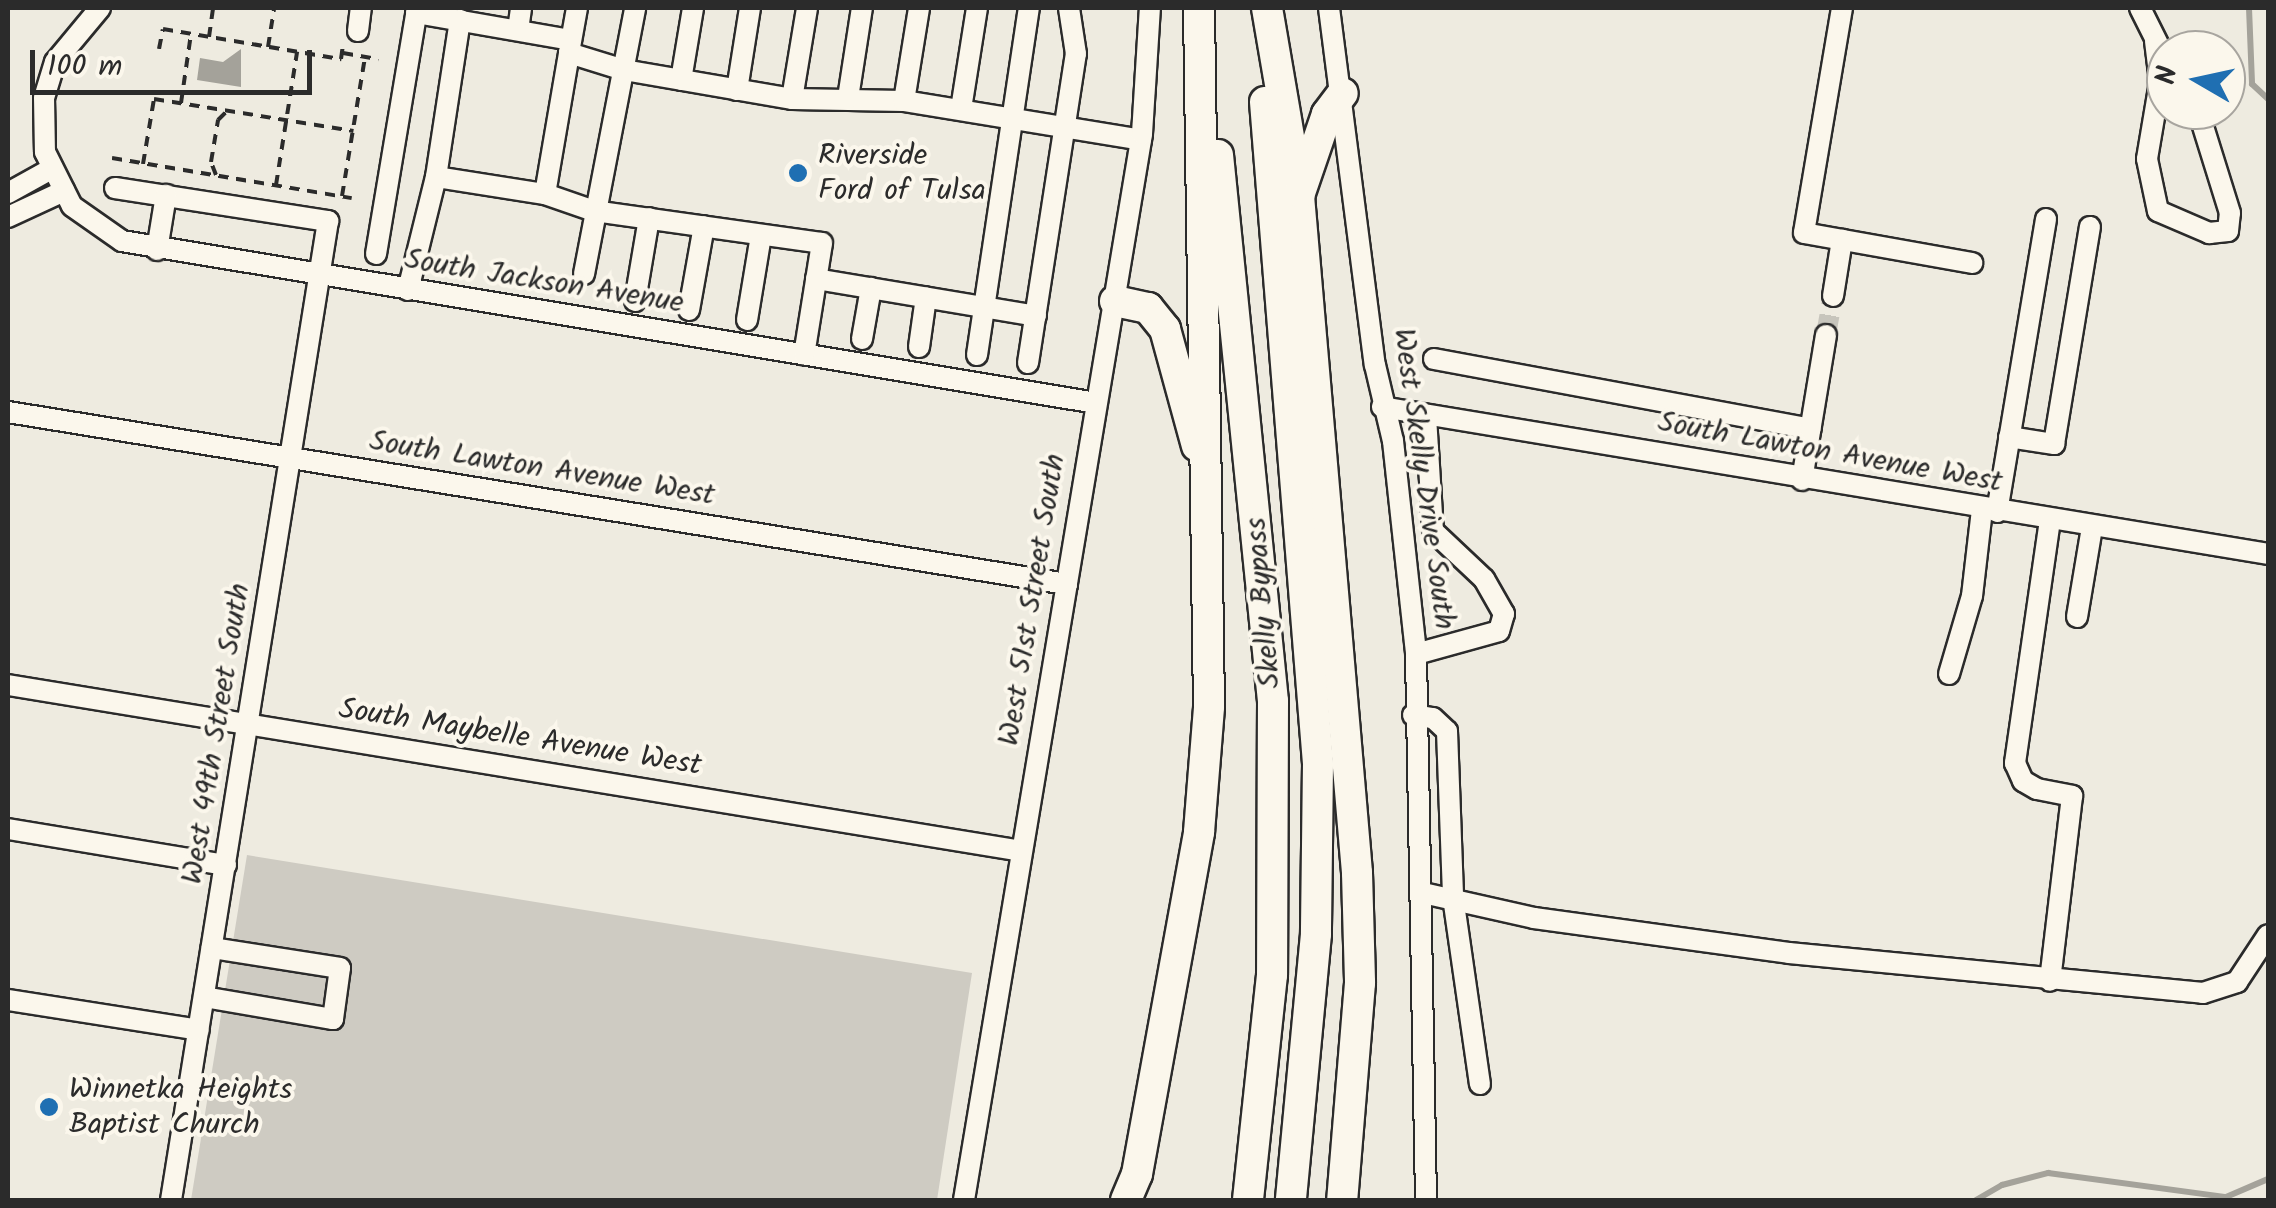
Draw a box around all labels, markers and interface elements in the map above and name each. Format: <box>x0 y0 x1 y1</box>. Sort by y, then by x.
scale bar <box>35 30 318 92</box>
north arrow <box>2146 30 2246 130</box>
text: 100 m <box>47 43 122 91</box>
text: N <box>2144 63 2191 88</box>
place label: Riverside Ford of Tulsa <box>818 138 986 208</box>
marker: Riverside Ford of Tulsa <box>787 162 809 184</box>
street label: South Jackson Avenue <box>402 242 686 322</box>
street label: West Skelly Drive South <box>1384 326 1462 632</box>
street label: South Lawton Avenue West <box>1655 405 2005 501</box>
street label: South Lawton Avenue West <box>367 424 717 514</box>
street label: West 51st Street South <box>992 451 1074 749</box>
street label: Skelly Bypass <box>1239 516 1289 690</box>
street label: West 49th Street South <box>175 581 259 887</box>
street label: South Maybelle Avenue West <box>336 692 704 784</box>
place label: Winnetka Heights Baptist Church <box>69 1072 292 1142</box>
marker: Winnetka Heights Baptist Church <box>38 1096 60 1118</box>

